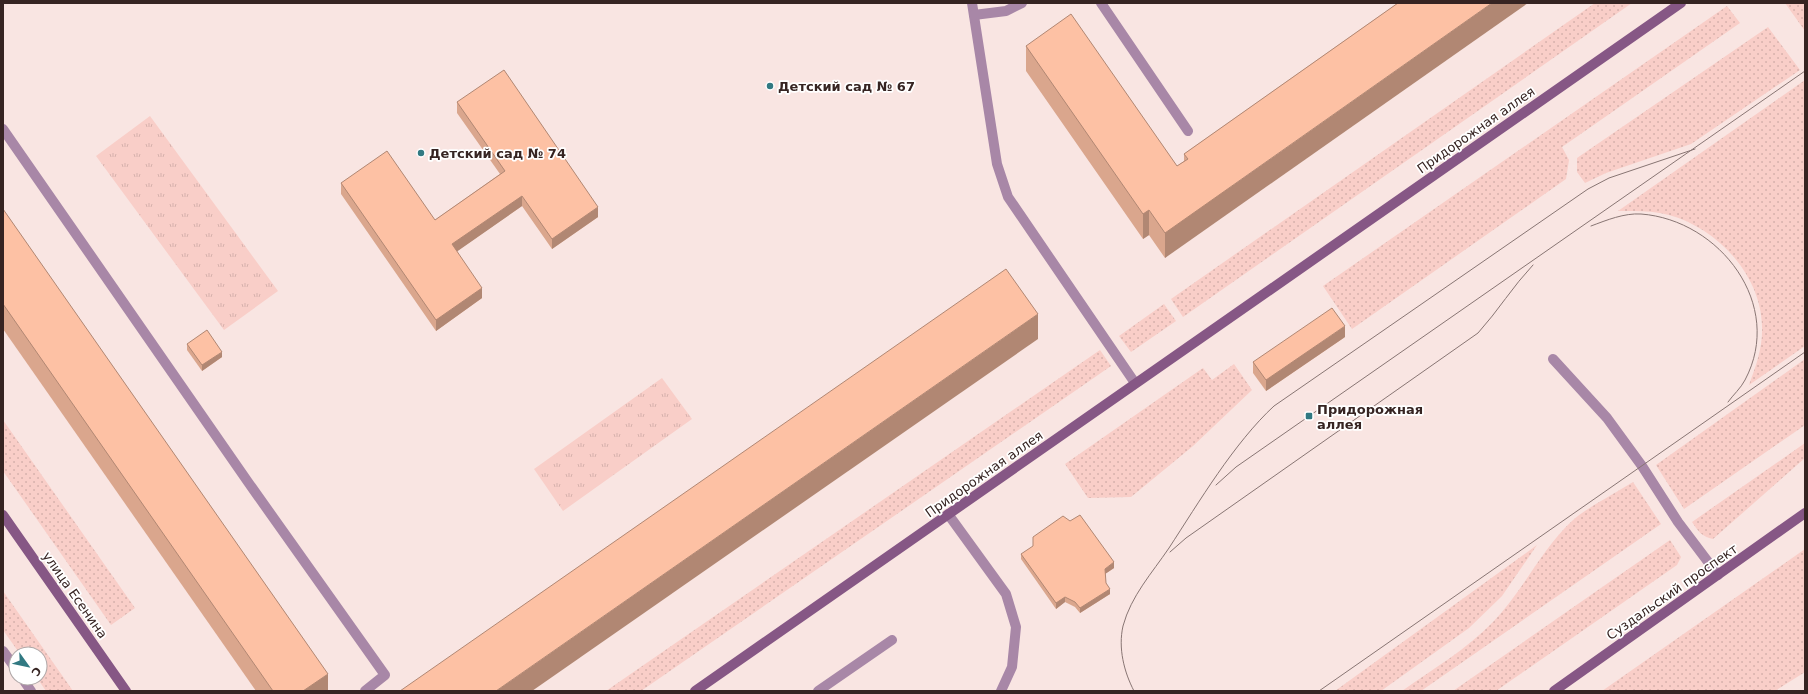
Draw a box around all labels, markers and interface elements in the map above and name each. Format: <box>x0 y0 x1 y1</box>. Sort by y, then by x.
place label: Детский сад № 67 <box>778 79 915 94</box>
marker: Детский сад № 67 <box>765 81 775 91</box>
street label: Придорожная аллея <box>1414 84 1538 176</box>
place label: Детский сад № 74 <box>429 146 566 161</box>
marker: Детский сад № 74 <box>416 148 426 158</box>
place label: Придорожная аллея <box>1317 402 1423 432</box>
marker: Придорожная аллея <box>1304 411 1314 421</box>
street label: Придорожная аллея <box>922 428 1046 520</box>
street label: Суздальский проспект <box>1604 541 1741 643</box>
street label: улица Есенина <box>40 549 110 641</box>
north arrow <box>8 646 48 686</box>
text: С <box>28 664 44 678</box>

